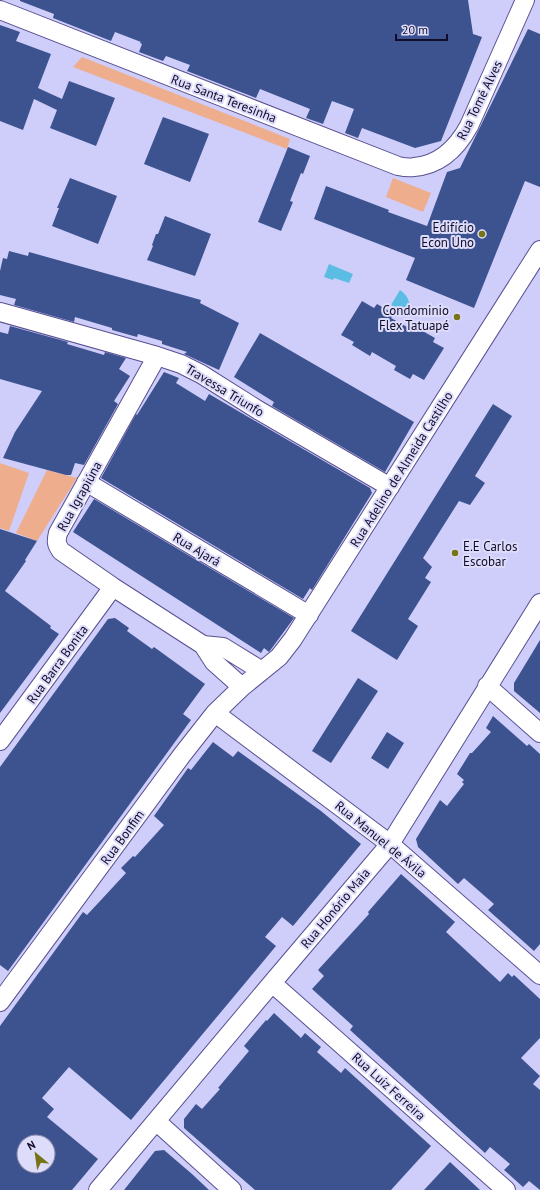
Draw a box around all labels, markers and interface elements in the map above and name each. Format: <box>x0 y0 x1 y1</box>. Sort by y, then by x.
scale bar <box>396 16 447 42</box>
text: 20 m <box>402 22 428 37</box>
street label: Rua Tomé Alves <box>453 58 506 143</box>
street label: Rua Santa Teresinha <box>169 71 279 126</box>
place label: Edifício Econ Uno <box>421 219 474 251</box>
marker: Edifício Econ Uno <box>477 229 487 239</box>
place label: Condominio Flex Tatuapé <box>379 302 449 334</box>
marker: Condominio Flex Tatuapé <box>452 312 462 322</box>
street label: Travessa Triunfo <box>182 360 267 421</box>
street label: Rua Adelino de Almeida Castilho <box>346 388 457 550</box>
street label: Rua Igrapiúna <box>53 458 106 534</box>
street label: Rua Ajará <box>170 529 224 570</box>
place label: E.E Carlos Escobar <box>463 538 518 570</box>
marker: E.E Carlos Escobar <box>450 548 460 558</box>
street label: Rua Barra Bonita <box>23 622 92 707</box>
street label: Rua Manuel de Ávila <box>331 797 430 882</box>
street label: Rua Bonfim <box>97 806 148 868</box>
street label: Rua Honório Maia <box>297 865 374 952</box>
street label: Rua Luiz Ferreira <box>348 1049 429 1124</box>
north arrow <box>16 1134 56 1174</box>
text: N <box>25 1137 38 1153</box>

